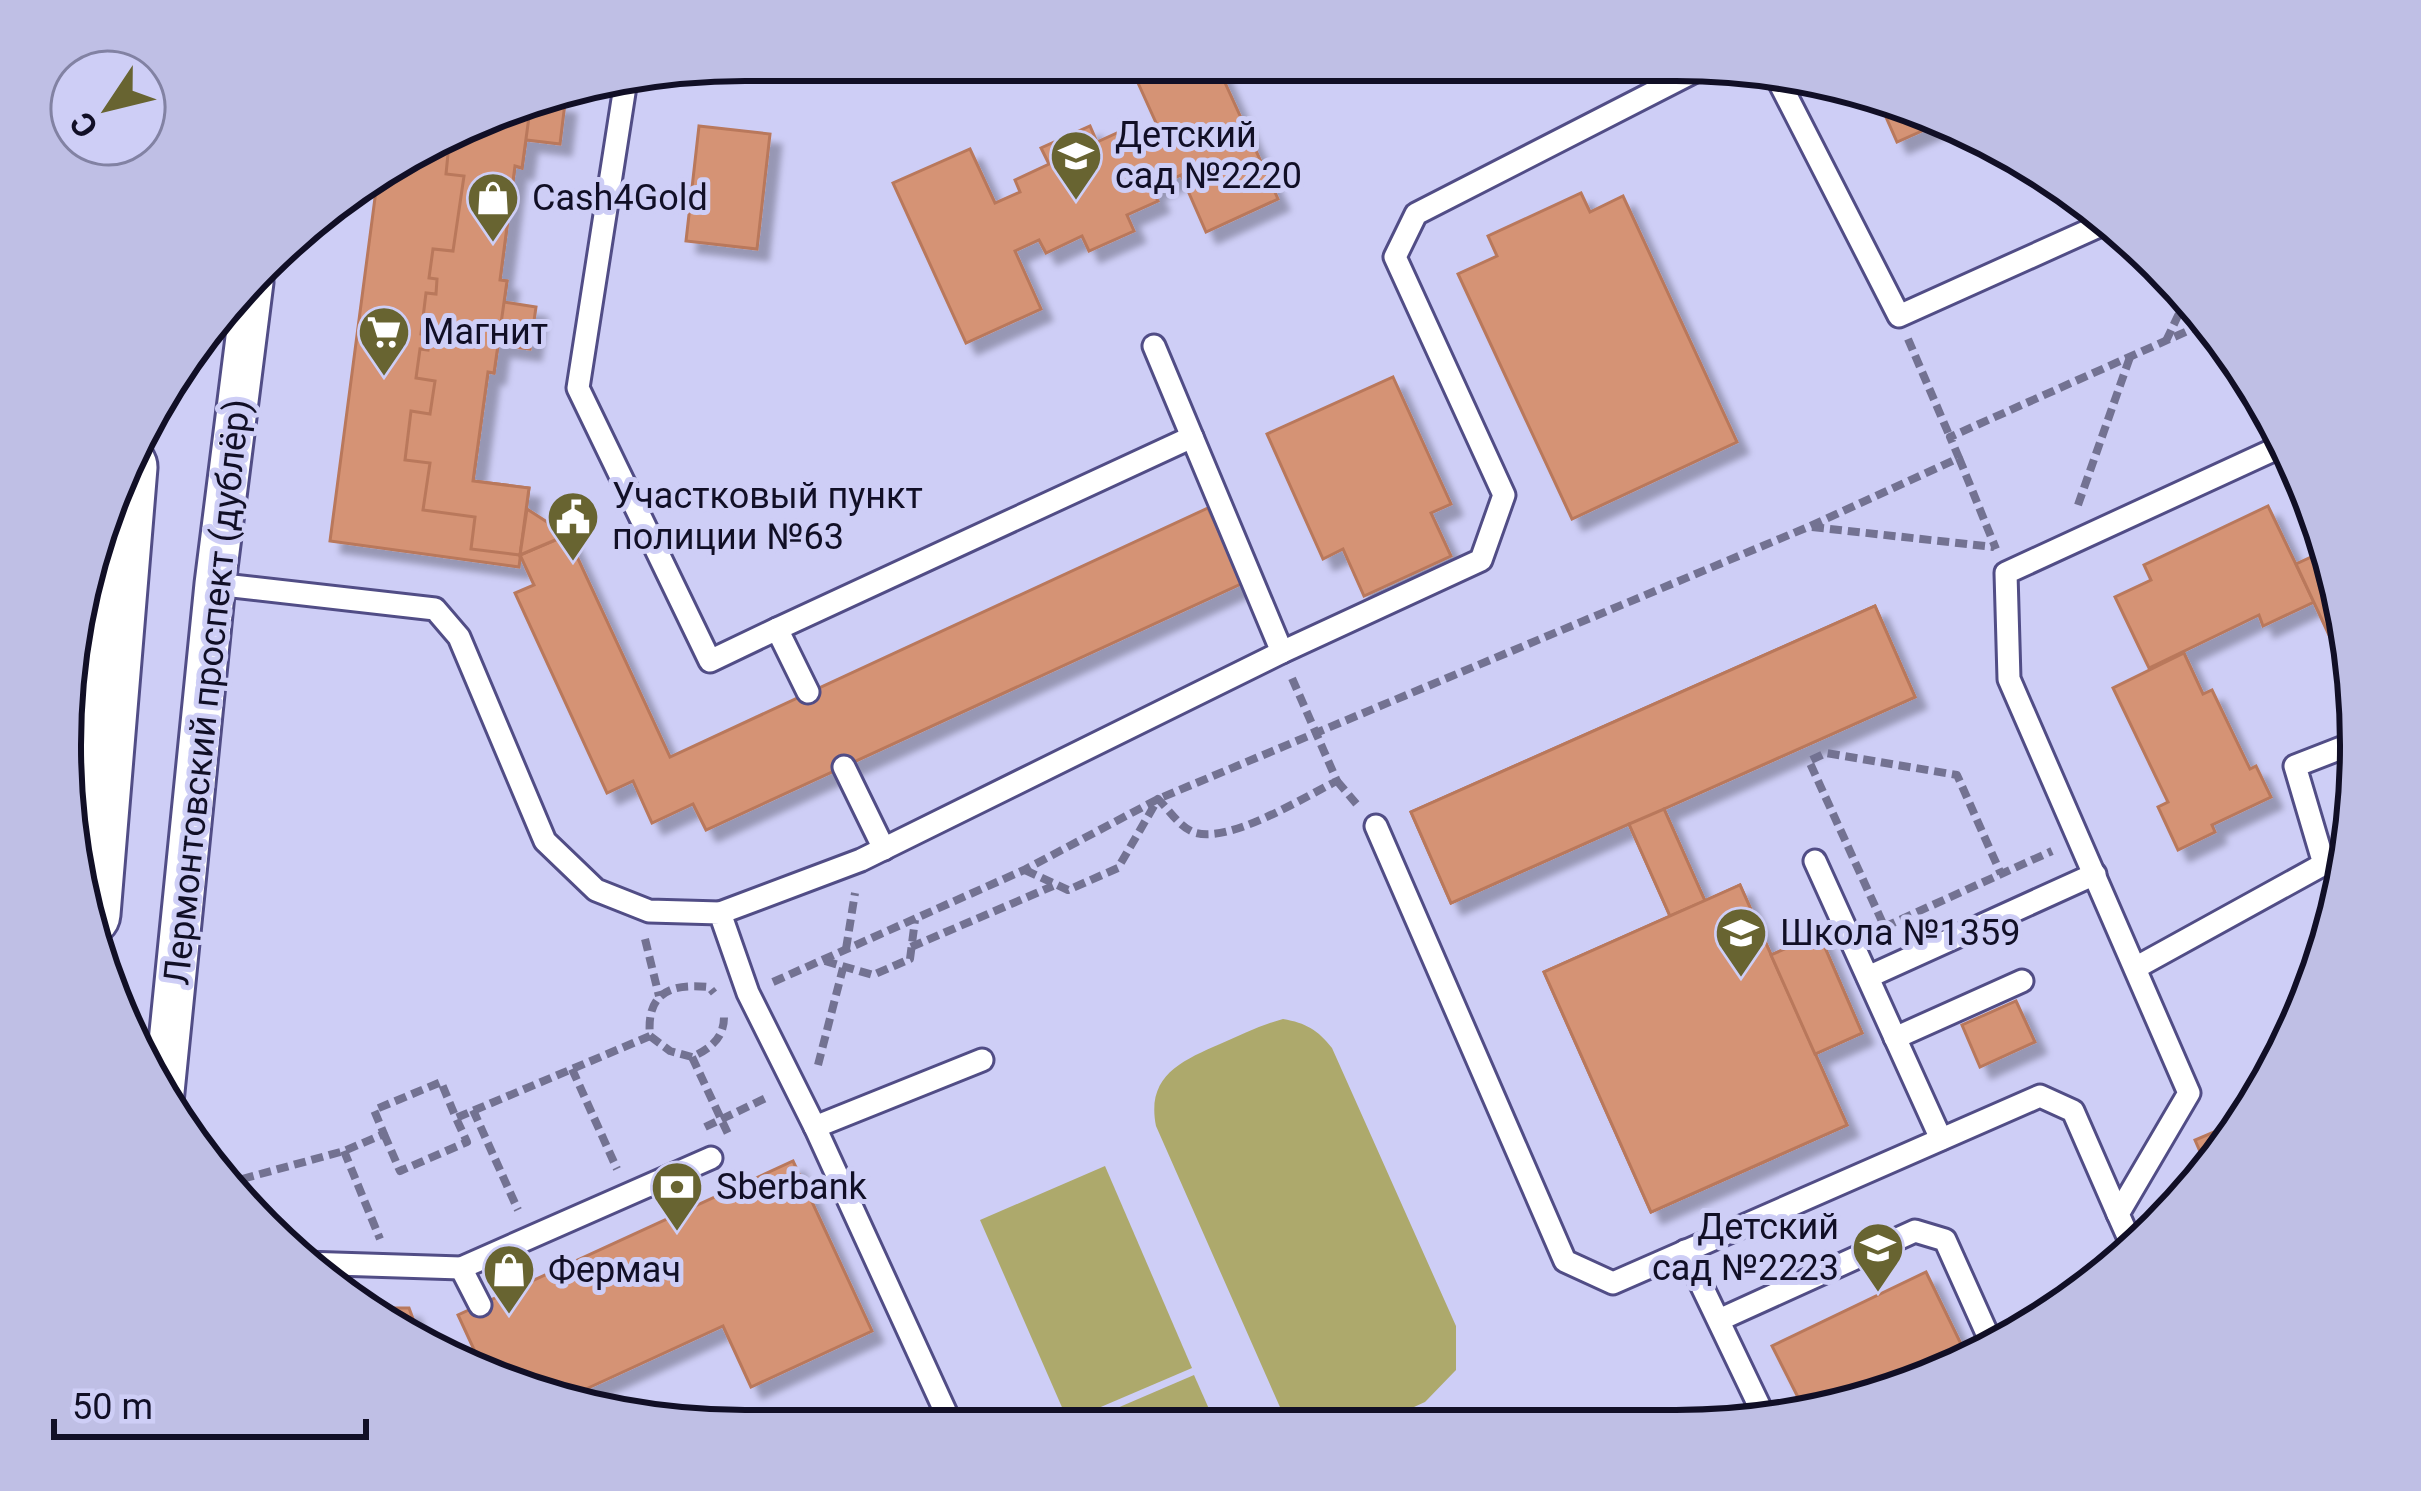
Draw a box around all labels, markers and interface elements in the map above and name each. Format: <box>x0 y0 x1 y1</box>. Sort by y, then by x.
north arrow <box>48 48 168 168</box>
text: С <box>62 105 106 145</box>
place label: Детский сад №2220 <box>1115 114 1302 197</box>
school or university icon: Детский сад №2220 <box>1048 128 1104 202</box>
shop icon: Cash4Gold <box>465 170 521 244</box>
place label: Cash4Gold <box>532 177 708 219</box>
supermarket icon: Магнит <box>356 304 412 378</box>
place label: Магнит <box>423 311 548 353</box>
street label: Лермонтовский проспект (дублёр) <box>155 397 259 987</box>
place label: Участковый пункт полиции №63 <box>612 475 923 558</box>
public building icon: Участковый пункт полиции №63 <box>545 489 601 563</box>
school or university icon: Школа №1359 <box>1713 905 1769 979</box>
place label: Школа №1359 <box>1780 912 2021 954</box>
bank icon: Sberbank <box>649 1159 705 1233</box>
place label: Sberbank <box>716 1166 868 1208</box>
place label: Детский сад №2223 <box>1652 1206 1839 1289</box>
school or university icon: Детский сад №2223 <box>1850 1220 1906 1294</box>
shop icon: Фермач <box>481 1242 537 1316</box>
place label: Фермач <box>548 1249 681 1291</box>
scale bar <box>54 1365 366 1439</box>
text: 50 m <box>72 1386 153 1428</box>

